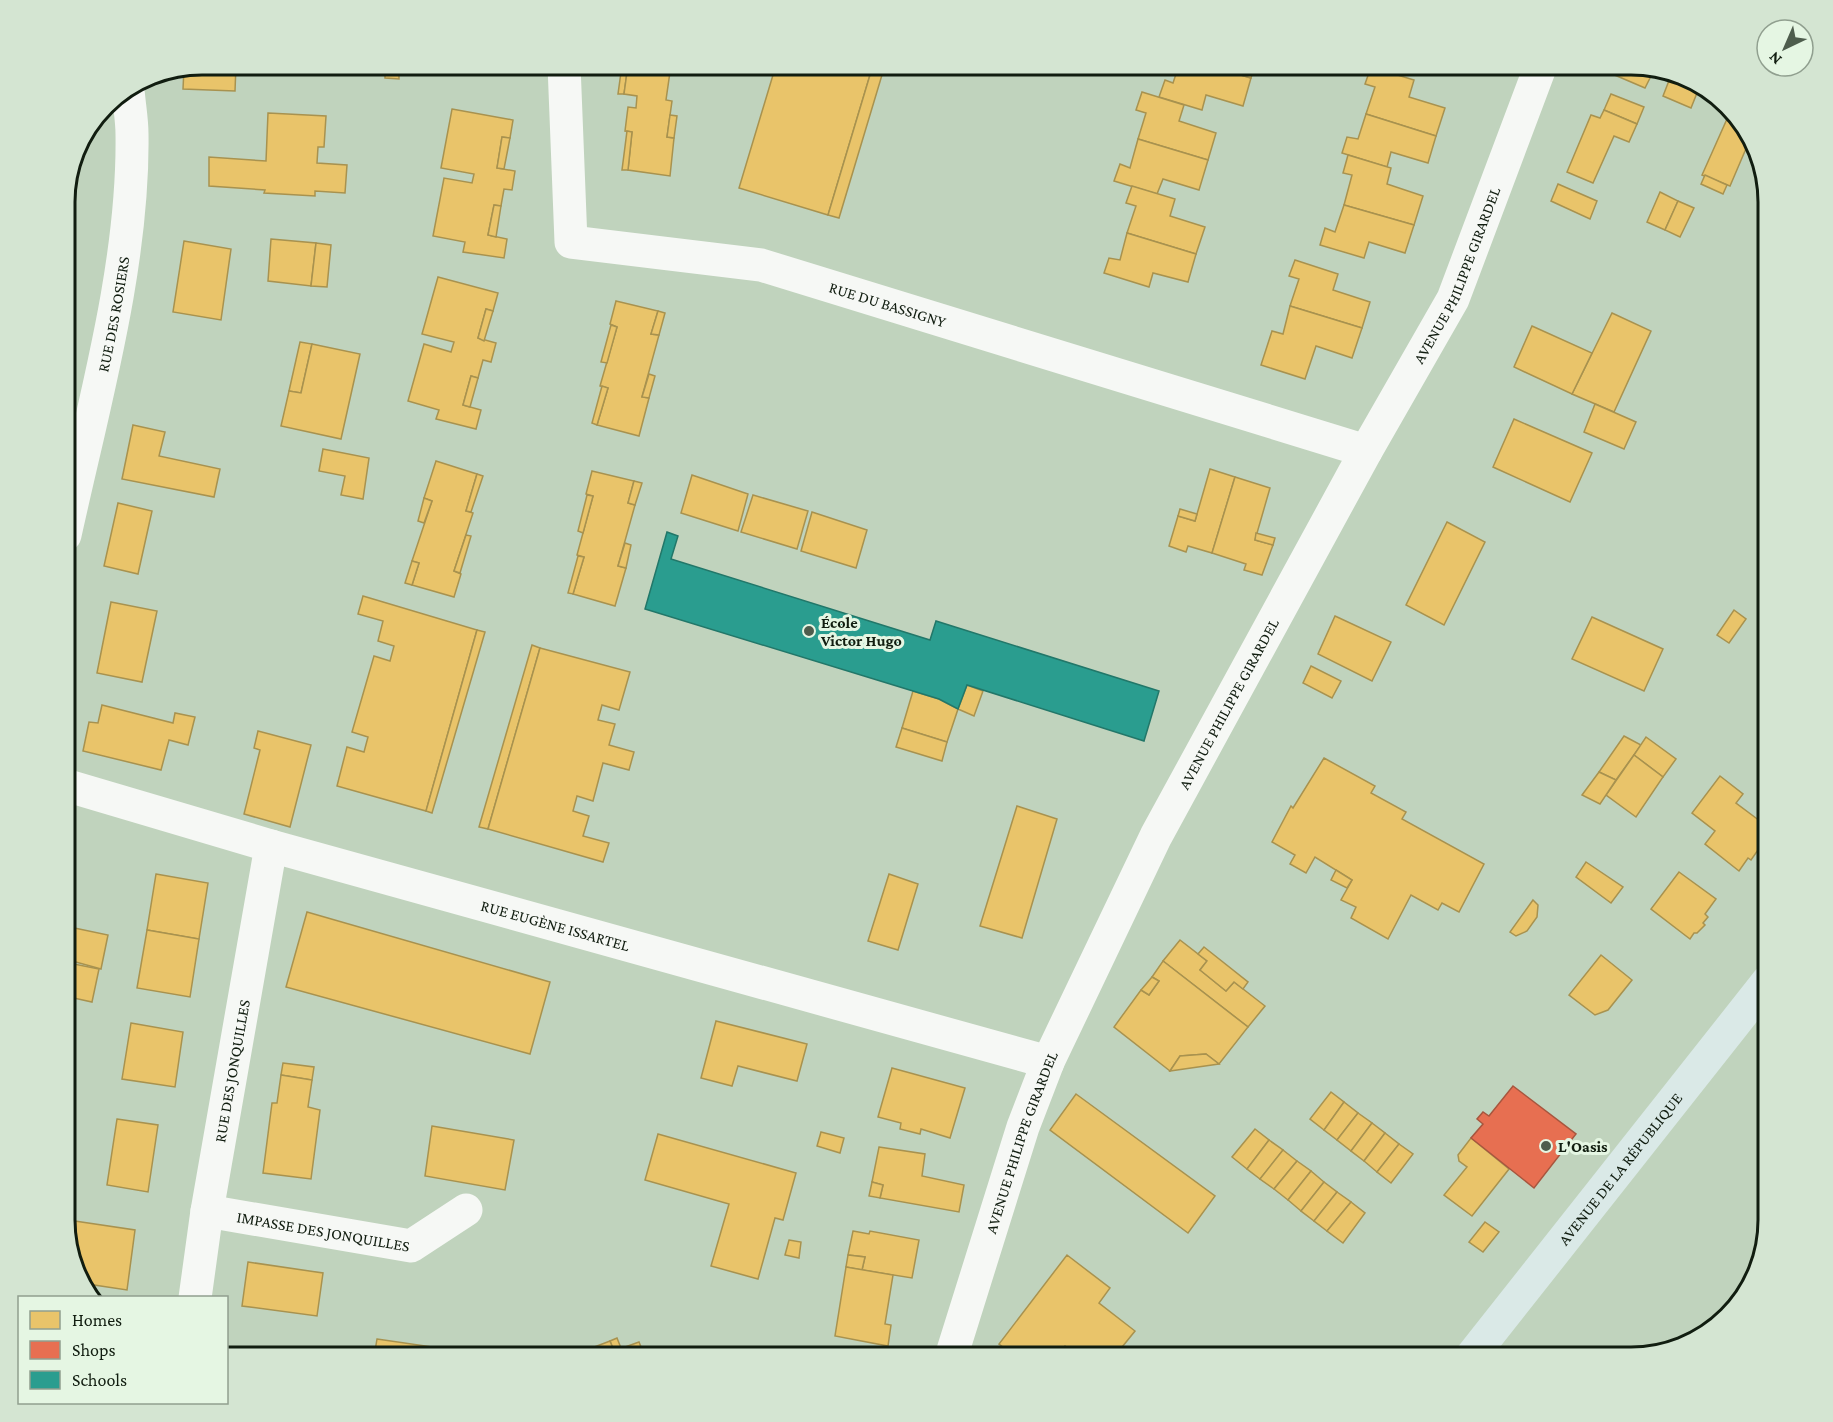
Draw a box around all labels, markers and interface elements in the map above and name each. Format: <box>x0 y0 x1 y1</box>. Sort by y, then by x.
north arrow <box>1755 18 1815 78</box>
text: N <box>1765 48 1785 68</box>
street label: AVENUE PHILIPPE GIRARDEL <box>1409 185 1503 366</box>
street label: RUE DES ROSIERS <box>94 255 132 374</box>
street label: RUE DU BASSIGNY <box>827 278 949 330</box>
place label: École Victor Hugo <box>820 614 902 649</box>
street label: AVENUE PHILIPPE GIRARDEL <box>1175 615 1282 792</box>
marker: École Victor Hugo <box>802 624 816 638</box>
street label: RUE EUGÈNE ISSARTEL <box>479 896 632 954</box>
street label: RUE DES JONQUILLES <box>211 998 252 1144</box>
street label: AVENUE PHILIPPE GIRARDEL <box>982 1048 1061 1235</box>
street label: AVENUE DE LA RÉPUBLIQUE <box>1555 1089 1685 1248</box>
place label: L'Oasis <box>1558 1138 1608 1155</box>
marker: L'Oasis <box>1539 1139 1553 1153</box>
street label: IMPASSE DES JONQUILLES <box>235 1208 411 1254</box>
legend <box>18 1296 228 1404</box>
text: Homes <box>72 1310 122 1330</box>
text: Shops <box>72 1340 116 1360</box>
text: Schools <box>72 1370 127 1390</box>

